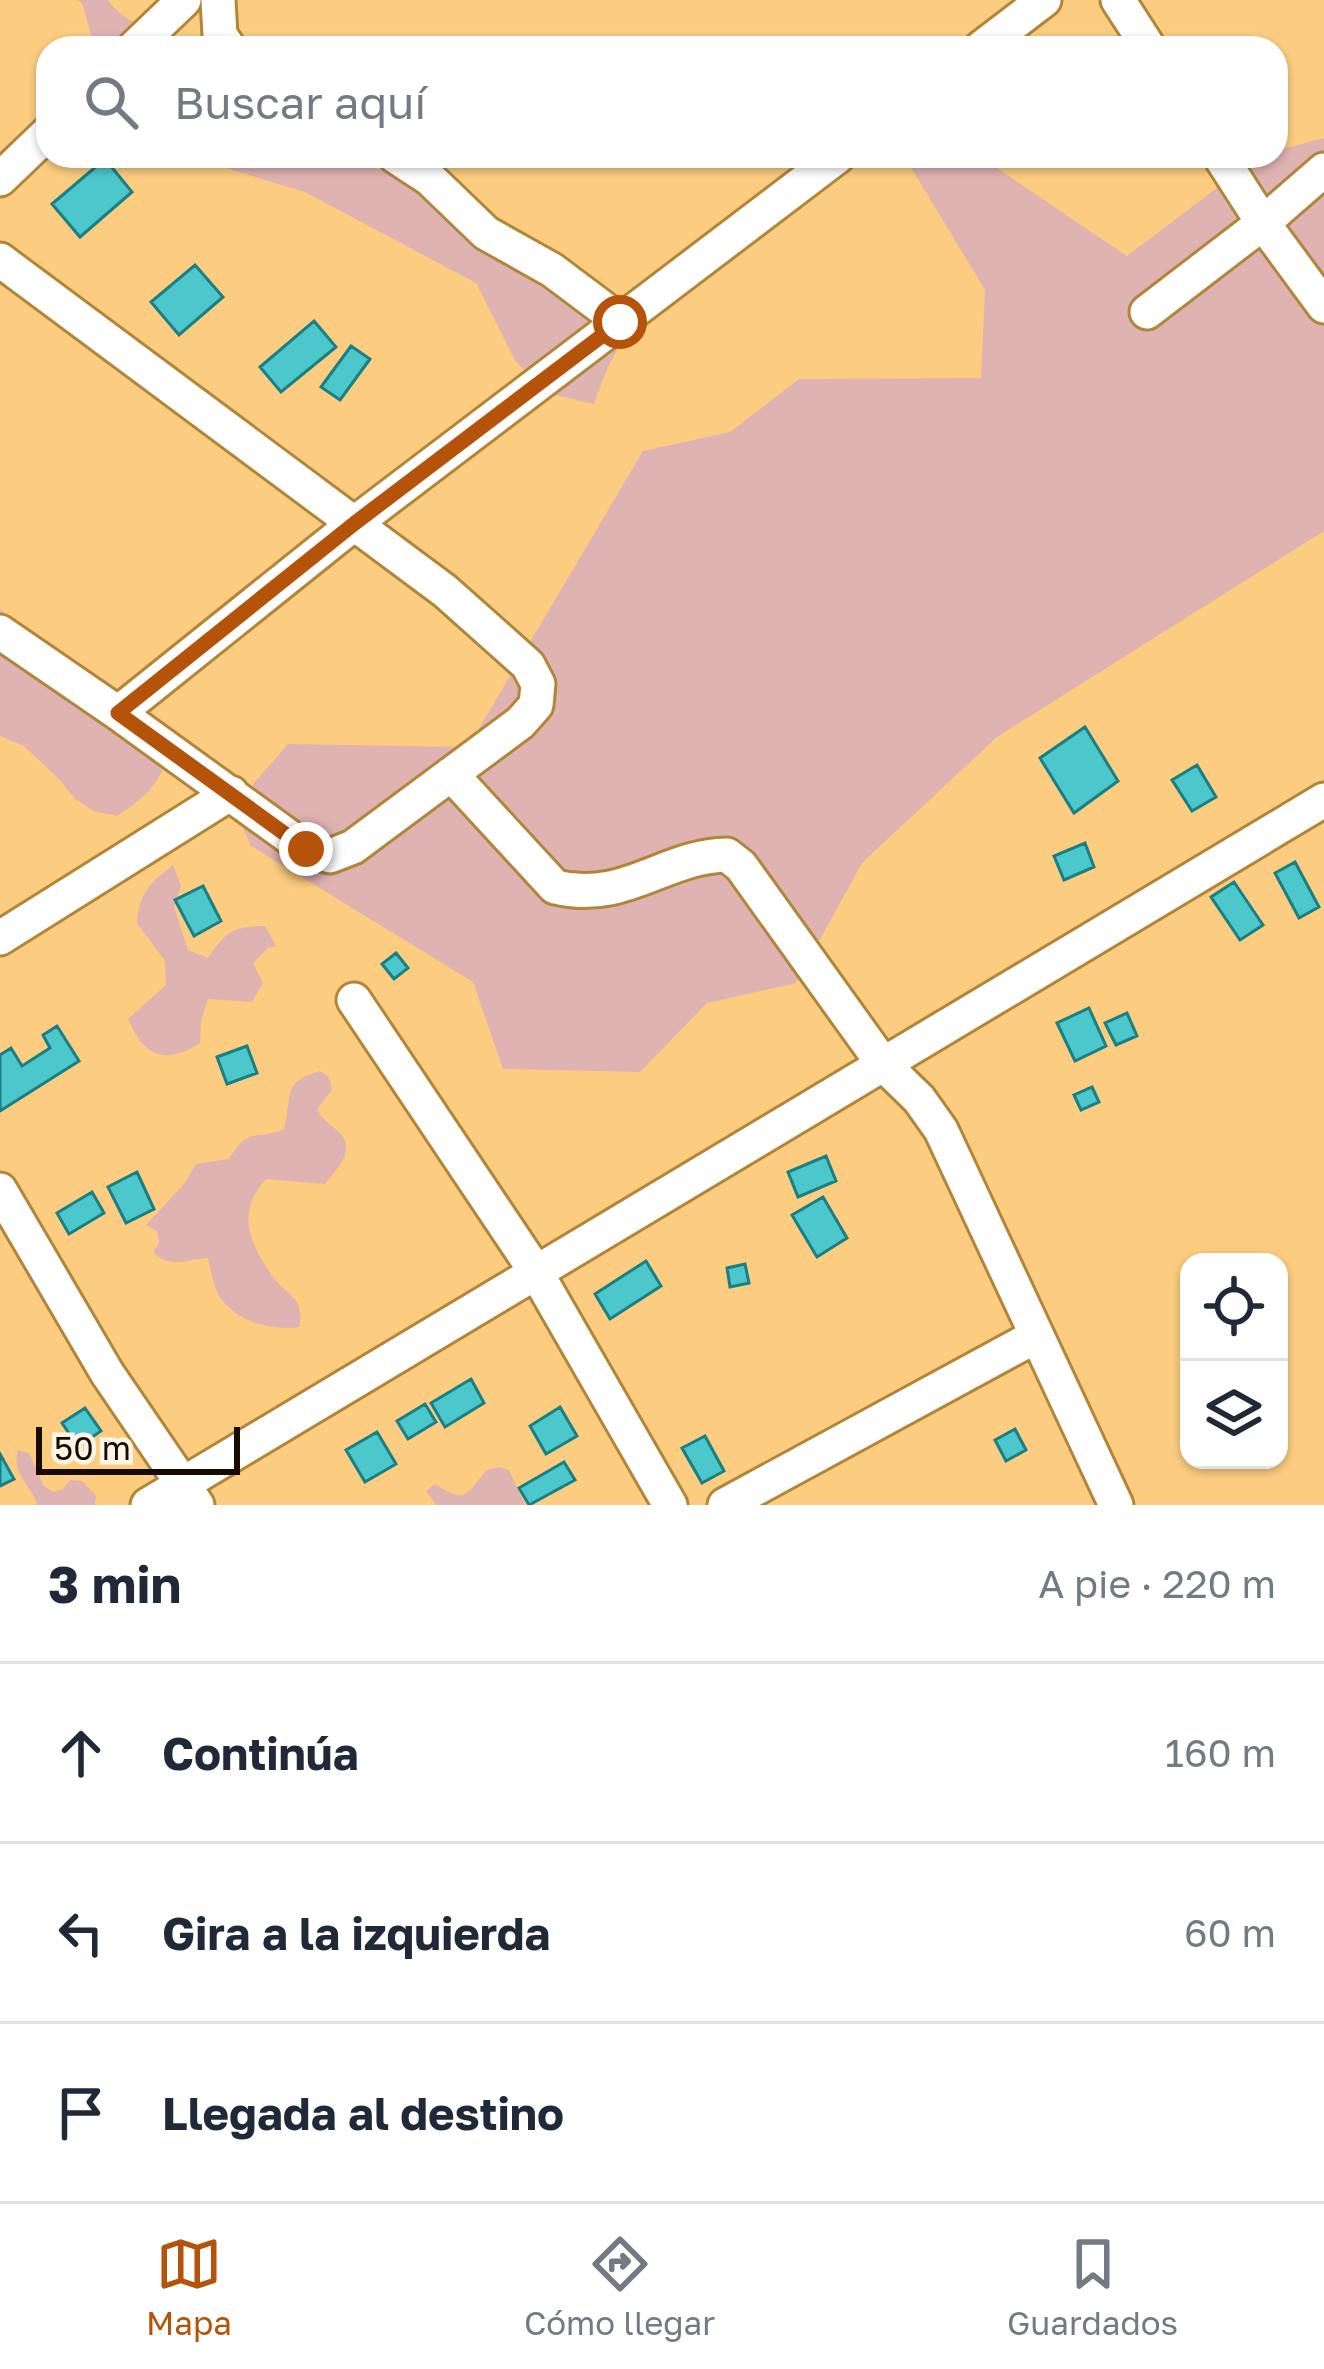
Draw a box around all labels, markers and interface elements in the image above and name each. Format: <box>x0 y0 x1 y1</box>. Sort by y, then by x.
search box <box>36 36 1288 168</box>
icon: search <box>78 69 144 135</box>
text: Buscar aquí <box>174 75 426 129</box>
route start <box>593 295 647 349</box>
route end <box>279 822 333 876</box>
map controls <box>1180 1253 1288 1469</box>
button: locate <box>1180 1253 1288 1361</box>
button: layers <box>1180 1361 1288 1469</box>
scale bar <box>36 1421 240 1474</box>
text: 50 m <box>54 1428 131 1467</box>
text: 3 min <box>48 1553 181 1614</box>
text: A pie · 220 m <box>1038 1560 1276 1607</box>
icon: ahead <box>48 1720 114 1786</box>
text: Continúa <box>162 1726 359 1780</box>
text: 160 m <box>1165 1729 1276 1776</box>
icon: left <box>48 1900 114 1966</box>
text: Gira a la izquierda <box>162 1906 550 1960</box>
text: 60 m <box>1184 1909 1276 1956</box>
icon: arrive <box>48 2080 114 2146</box>
text: Llegada al destino <box>162 2086 564 2140</box>
tab: Mapa <box>146 2231 232 2342</box>
tab: Cómo llegar <box>524 2231 715 2342</box>
tab: Guardados <box>1007 2231 1178 2342</box>

